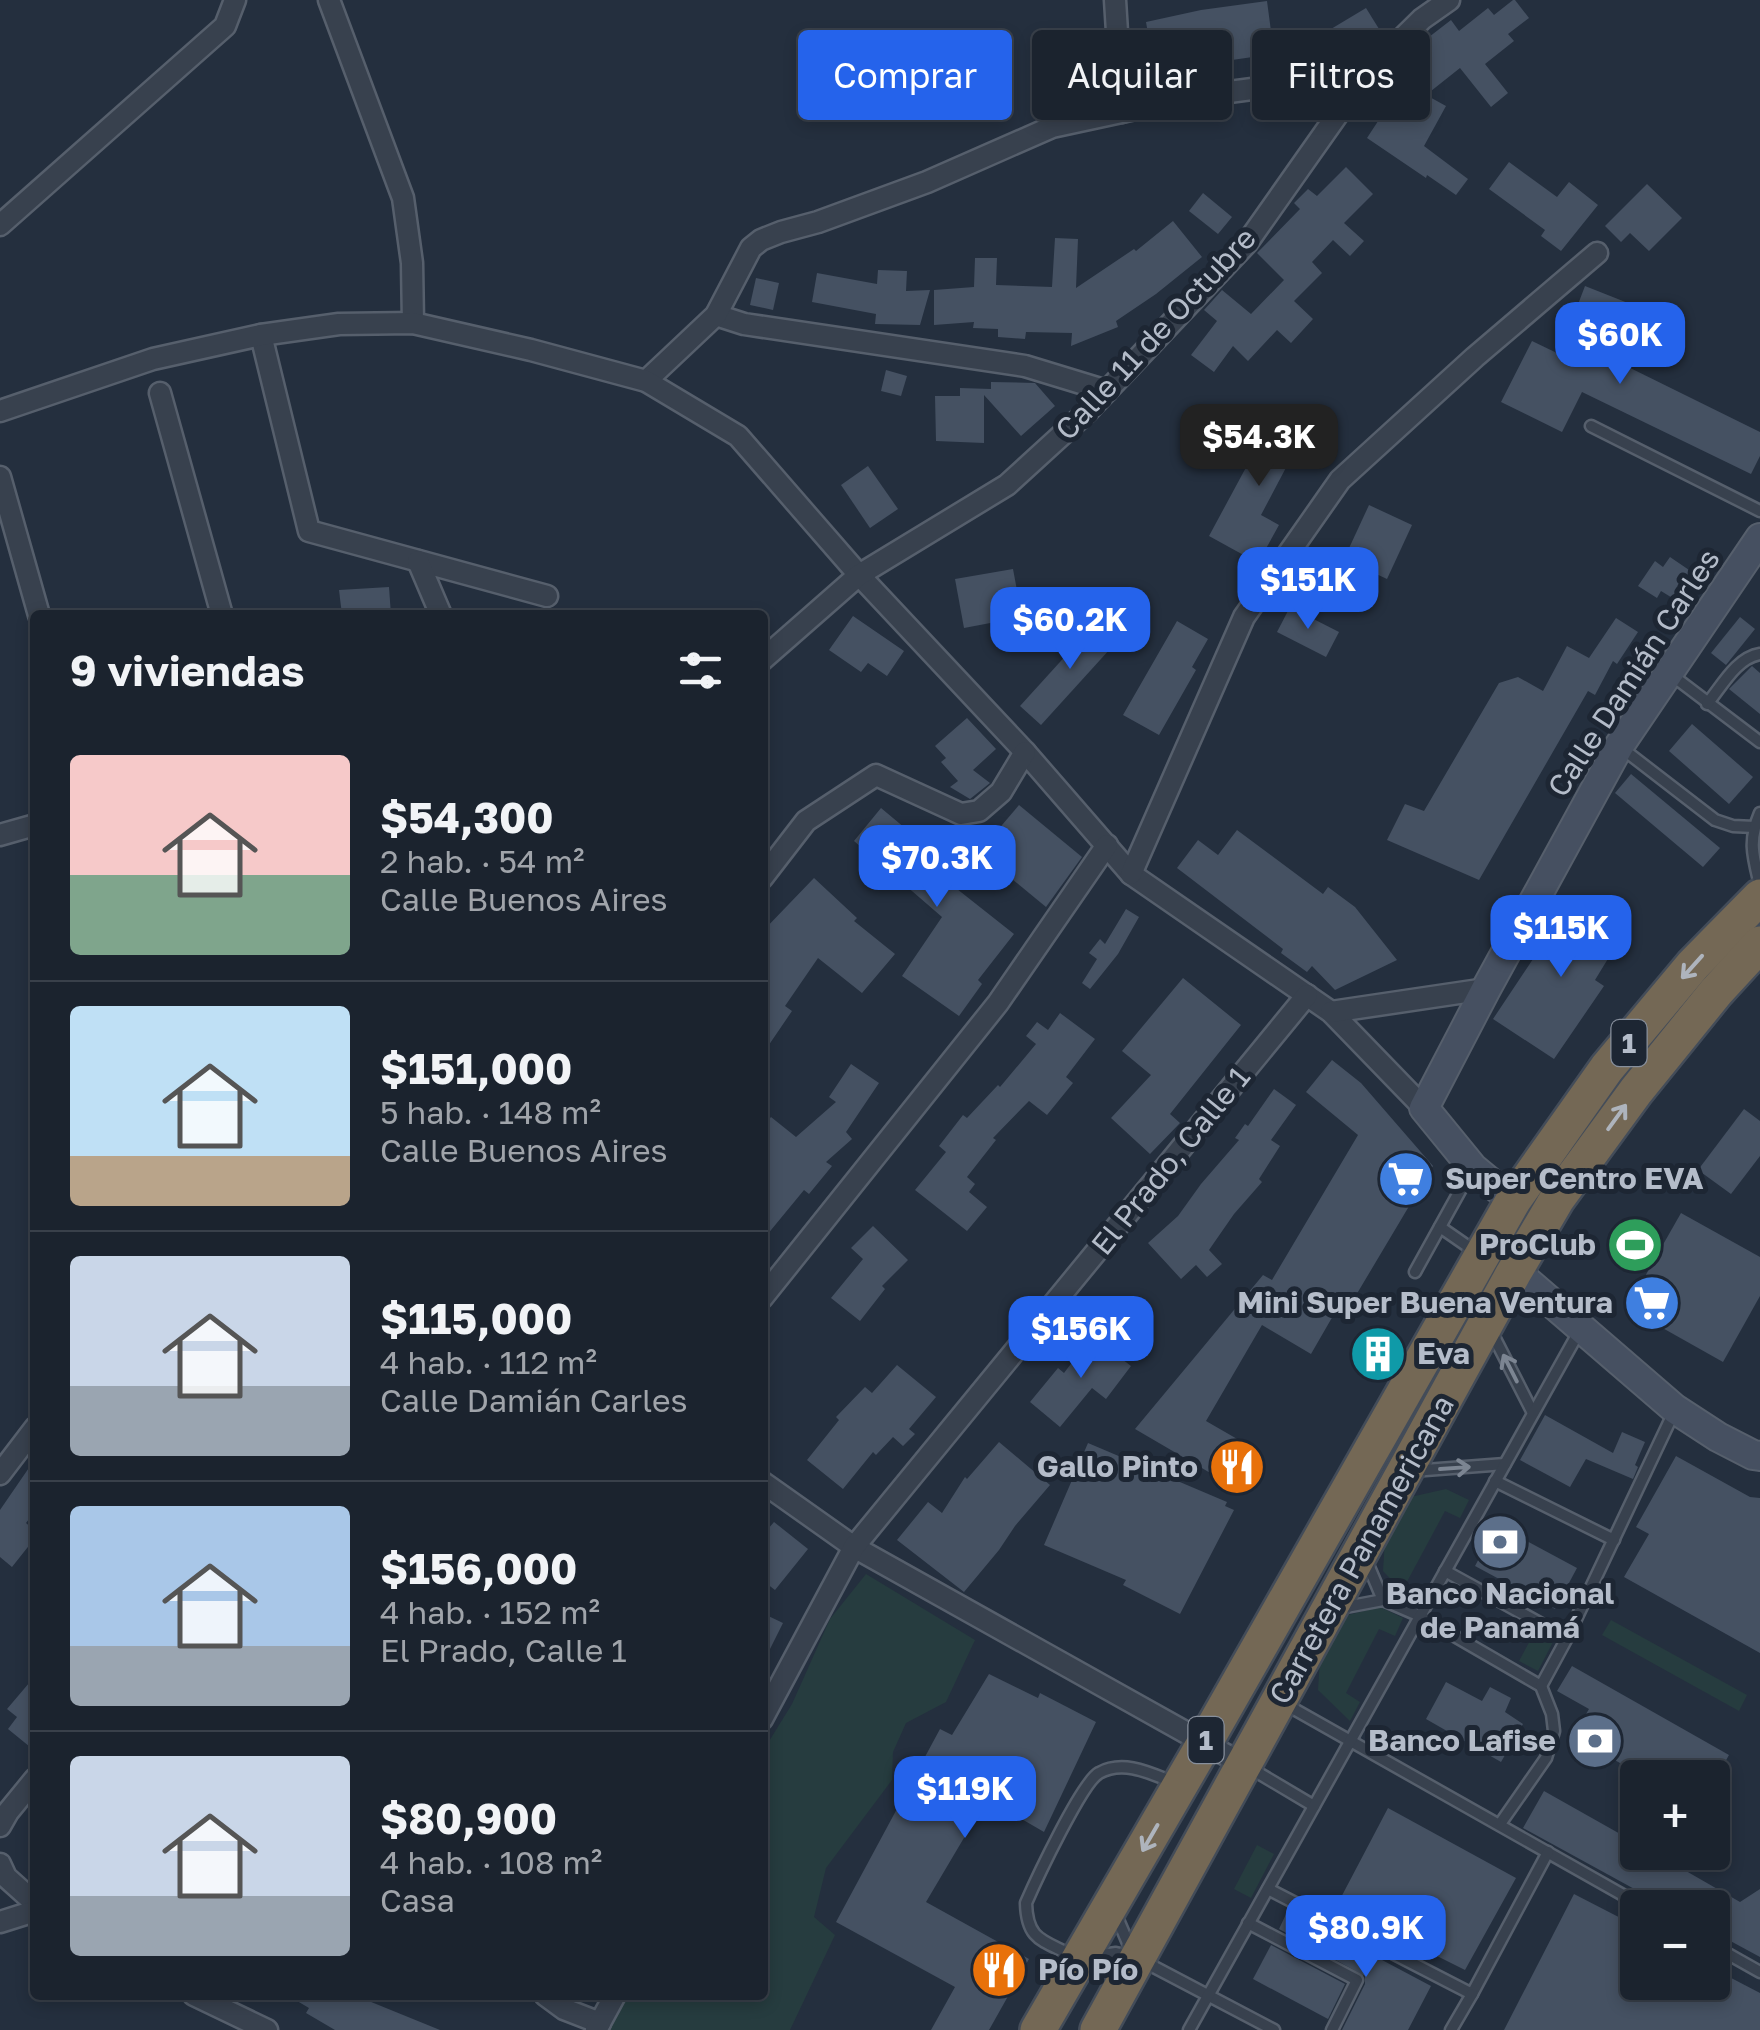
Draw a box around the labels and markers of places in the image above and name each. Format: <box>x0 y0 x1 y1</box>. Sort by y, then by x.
pin: $60K <box>1561 302 1679 387</box>
pin: $54.3K <box>1178 404 1340 489</box>
pin: $151K <box>1238 547 1378 632</box>
pin: $60.2K <box>989 587 1151 672</box>
pin: $70.3K <box>856 825 1018 910</box>
pin: $115K <box>1491 895 1631 980</box>
supermarket icon: Super Centro EVA <box>1376 1149 1436 1209</box>
place label: Super Centro EVA <box>1445 1160 1704 1196</box>
sports icon: ProClub <box>1605 1215 1665 1275</box>
place label: ProClub <box>1479 1226 1596 1262</box>
supermarket icon: Mini Super Buena Ventura <box>1622 1273 1682 1333</box>
place label: Mini Super Buena Ventura <box>1237 1284 1613 1320</box>
pin: $156K <box>1011 1296 1151 1381</box>
building icon: Eva <box>1348 1324 1408 1384</box>
place label: Eva <box>1417 1335 1470 1371</box>
restaurant icon: Gallo Pinto <box>1207 1437 1267 1497</box>
place label: Gallo Pinto <box>1037 1448 1198 1484</box>
bank icon: Banco Nacional de Panamá <box>1470 1512 1530 1572</box>
place label: Banco Nacional de Panamá <box>1386 1575 1614 1645</box>
bank icon: Banco Lafise <box>1565 1711 1625 1771</box>
place label: Banco Lafise <box>1368 1722 1556 1758</box>
pin: $119K <box>895 1756 1035 1841</box>
pin: $80.9K <box>1285 1895 1447 1980</box>
restaurant icon: Pío Pío <box>969 1940 1029 2000</box>
place label: Pío Pío <box>1038 1951 1138 1987</box>

